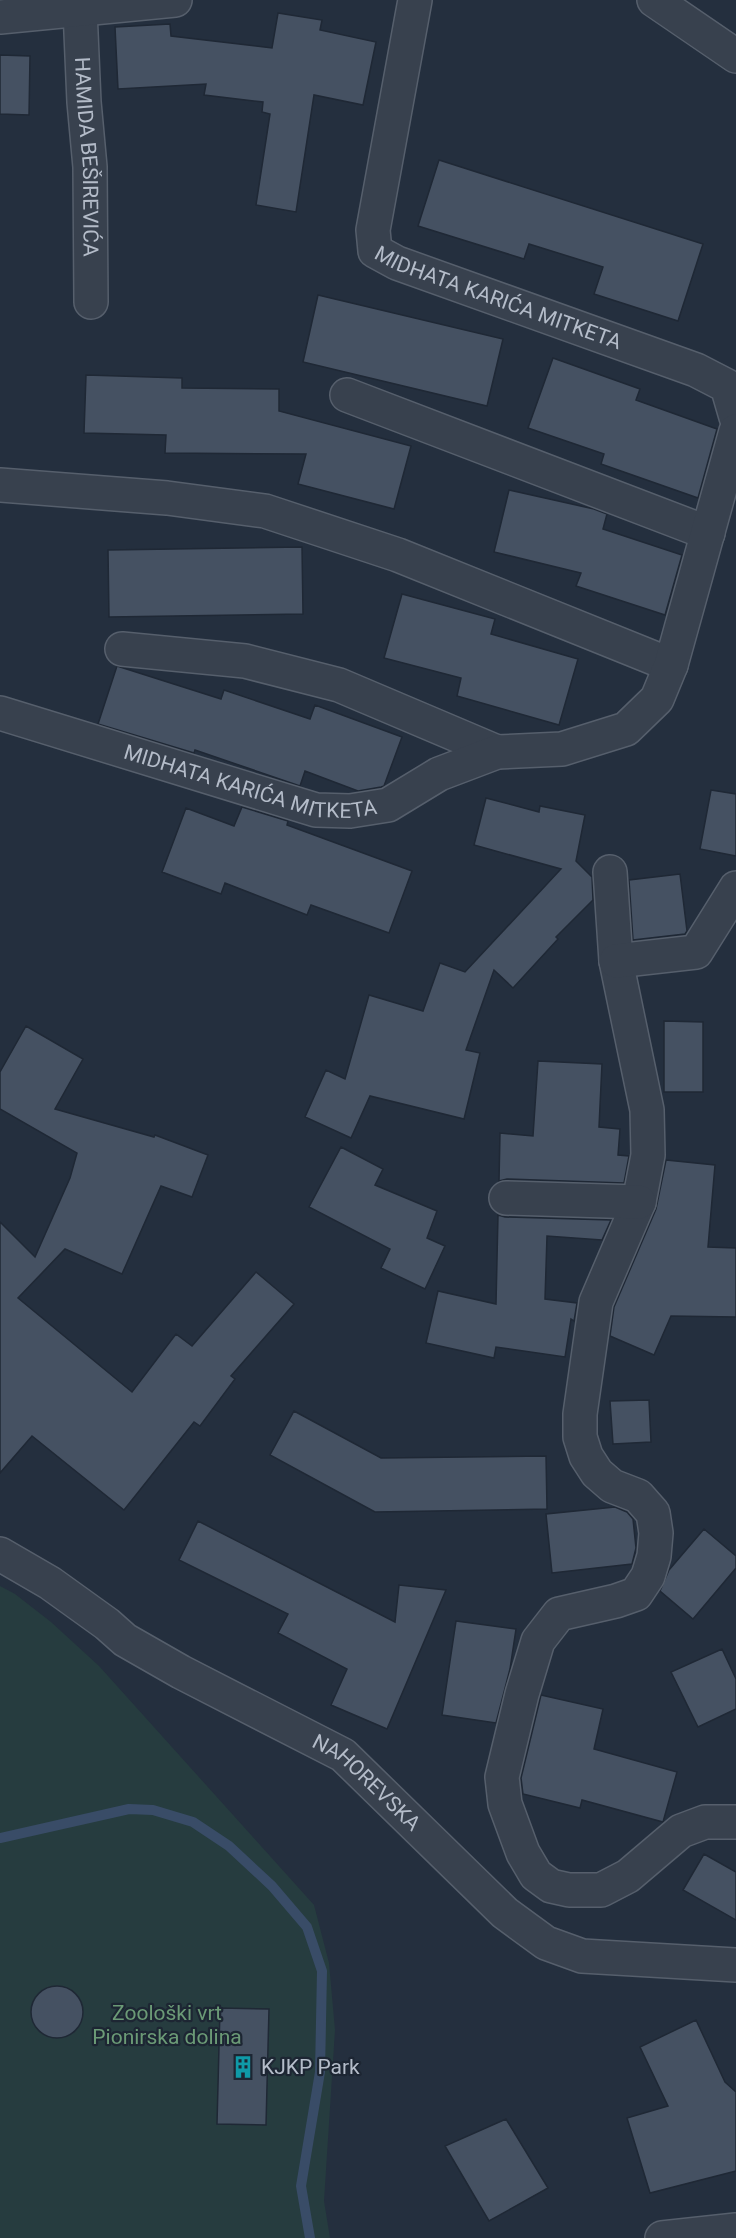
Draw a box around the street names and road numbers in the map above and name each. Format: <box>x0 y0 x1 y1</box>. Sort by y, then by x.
street label: HAMIDA BEŠIREVIĆA <box>70 56 103 257</box>
street label: MIDHATA KARIĆA MITKETA <box>371 241 625 354</box>
street label: MIDHATA KARIĆA MITKETA <box>121 740 379 823</box>
street label: NAHOREVSKA <box>309 1729 426 1836</box>

